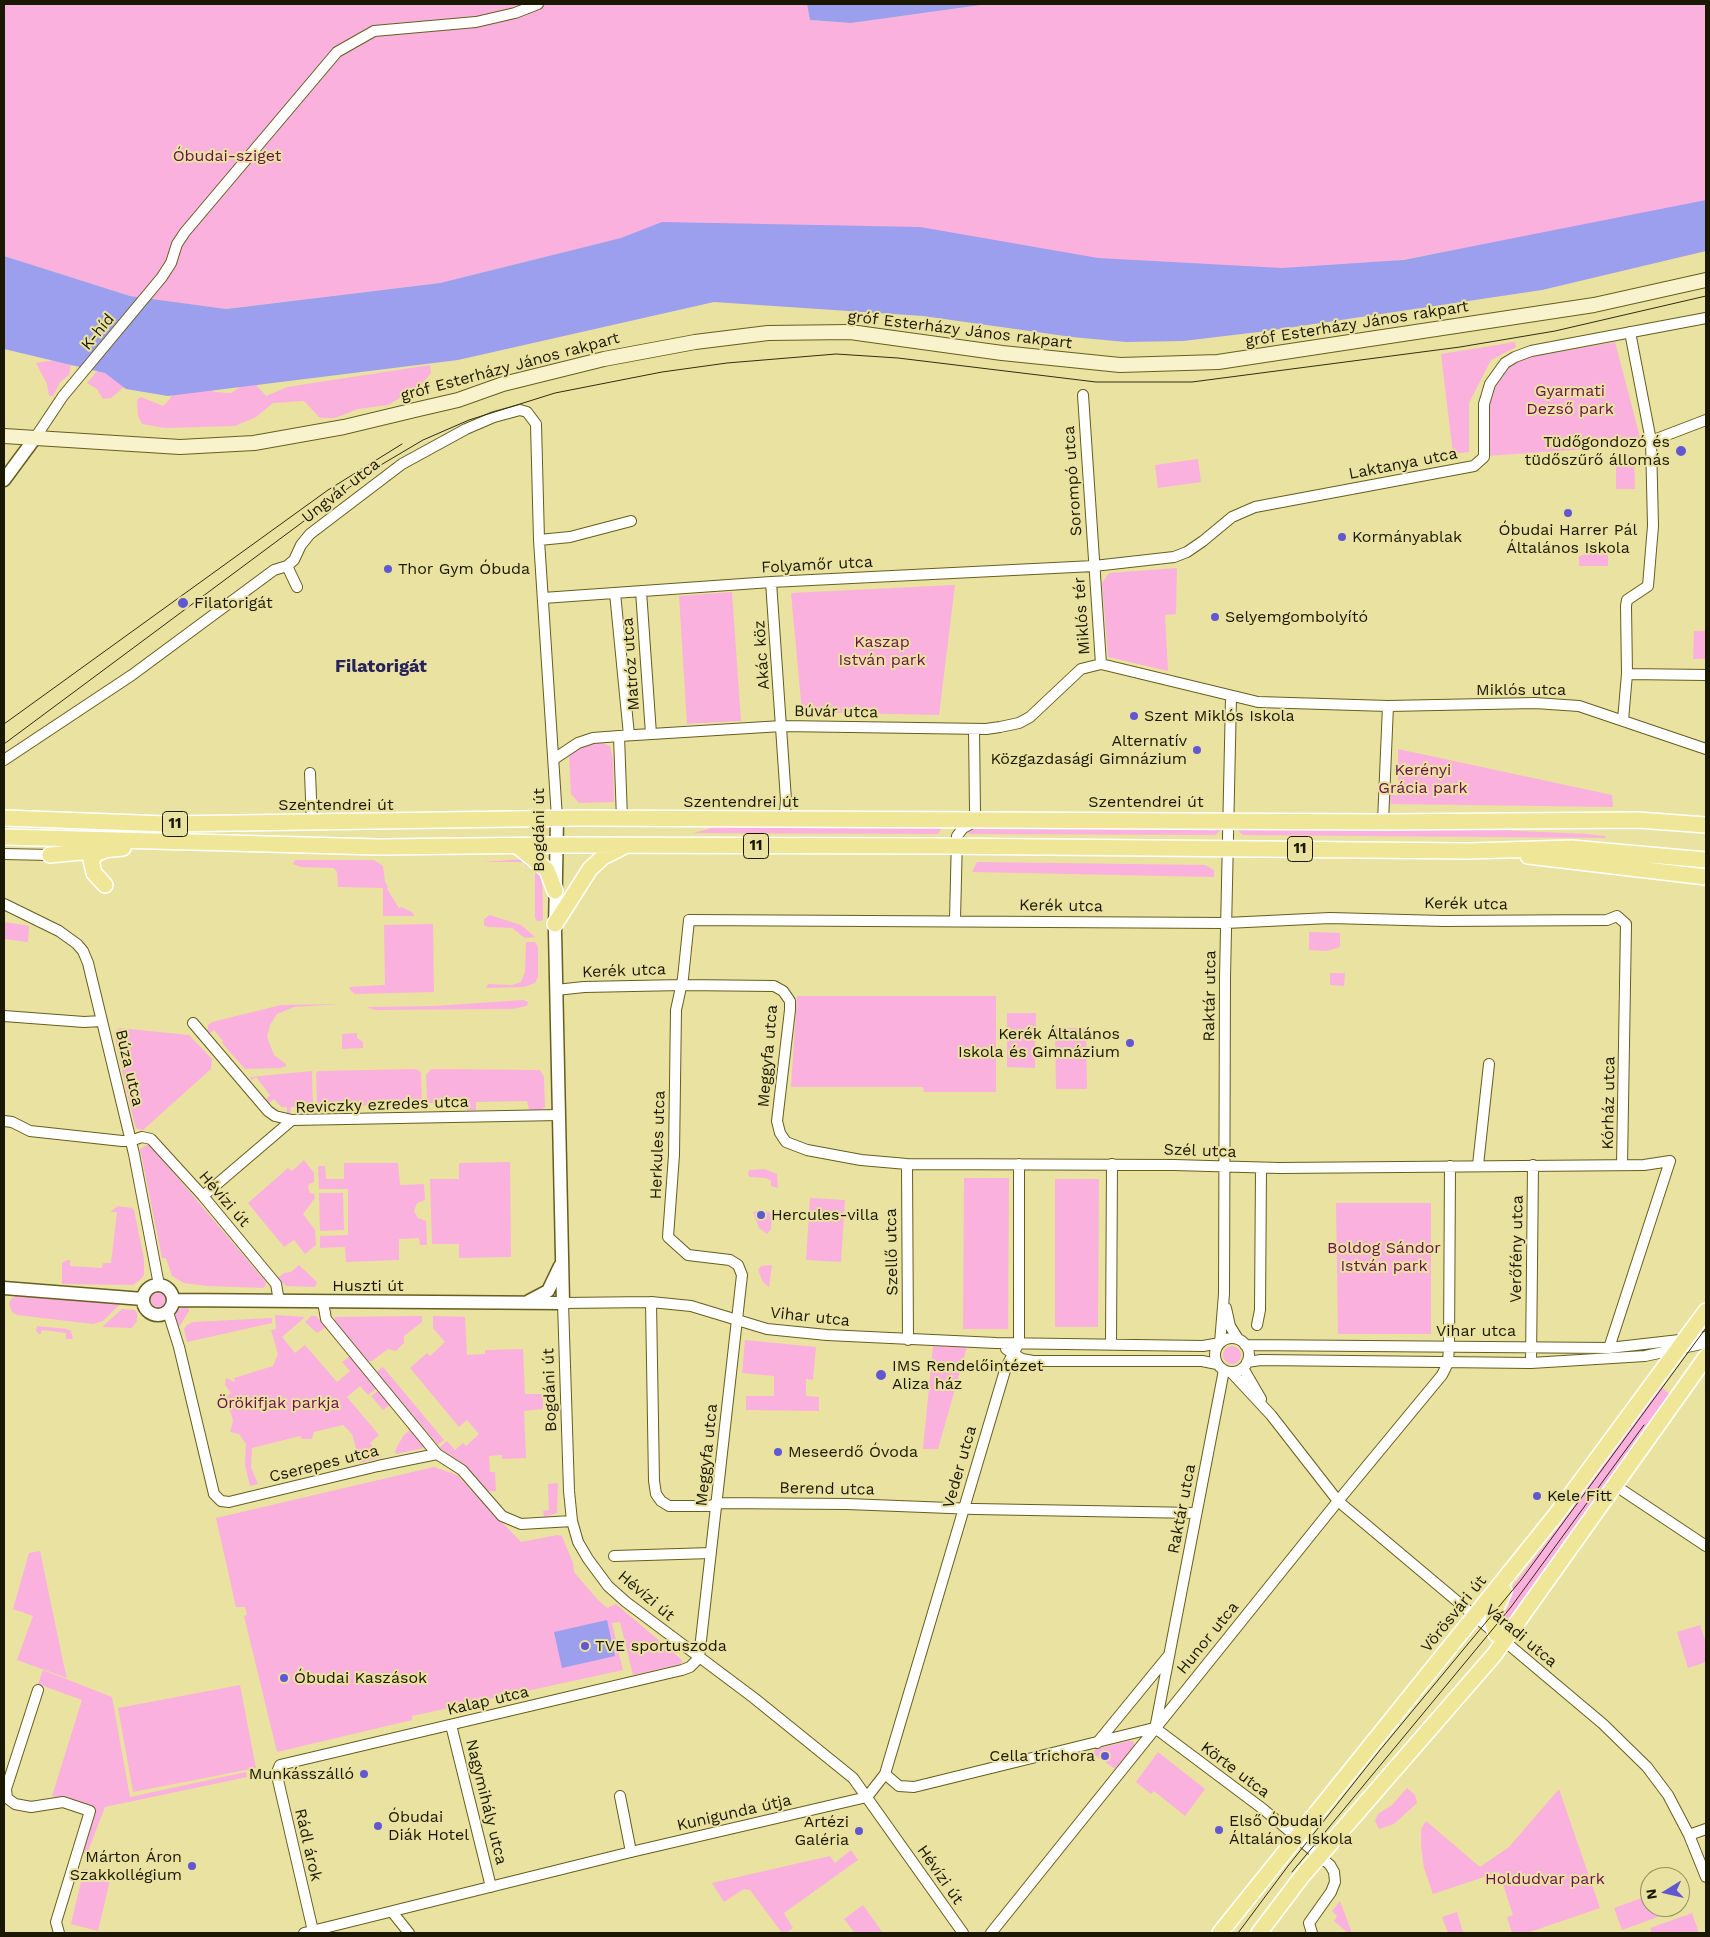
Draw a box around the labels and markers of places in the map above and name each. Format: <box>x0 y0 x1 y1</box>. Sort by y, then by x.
place label: Tüdőgondozó és tüdőszűrő állomás <box>1524 432 1670 470</box>
marker: Tüdőgondozó és tüdőszűrő állomás <box>1674 444 1688 458</box>
marker: Óbudai Harrer Pál Általános Iskola <box>1562 507 1574 519</box>
place label: Óbudai Harrer Pál Általános Iskola <box>1498 520 1638 558</box>
place label: Kormányablak <box>1352 527 1462 547</box>
marker: Kormányablak <box>1336 531 1348 543</box>
place label: Thor Gym Óbuda <box>398 559 530 579</box>
marker: Thor Gym Óbuda <box>382 563 394 575</box>
place label: Filatorigát <box>194 593 273 613</box>
marker: Filatorigát <box>176 596 190 610</box>
place label: Selyemgombolyító <box>1225 607 1368 627</box>
marker: Selyemgombolyító <box>1209 611 1221 623</box>
place label: Szent Miklós Iskola <box>1144 706 1295 726</box>
marker: Szent Miklós Iskola <box>1128 710 1140 722</box>
place label: Alternatív Közgazdasági Gimnázium <box>990 731 1187 769</box>
marker: Alternatív Közgazdasági Gimnázium <box>1191 744 1203 756</box>
place label: Kerék Általános Iskola és Gimnázium <box>958 1024 1120 1062</box>
marker: Kerék Általános Iskola és Gimnázium <box>1124 1037 1136 1049</box>
place label: Hercules-villa <box>771 1205 879 1225</box>
marker: Hercules-villa <box>755 1209 767 1221</box>
place label: IMS Rendelőintézet Aliza ház <box>892 1356 1043 1394</box>
marker: IMS Rendelőintézet Aliza ház <box>874 1368 888 1382</box>
place label: Meseerdő Óvoda <box>788 1442 918 1462</box>
marker: Meseerdő Óvoda <box>772 1446 784 1458</box>
place label: Kele Fitt <box>1547 1486 1612 1506</box>
marker: Kele Fitt <box>1531 1490 1543 1502</box>
place label: TVE sportuszoda <box>595 1636 727 1656</box>
marker: TVE sportuszoda <box>579 1640 591 1652</box>
place label: Óbudai Kaszások <box>294 1668 427 1688</box>
marker: Óbudai Kaszások <box>278 1672 290 1684</box>
place label: Cella trichora <box>989 1746 1095 1766</box>
marker: Cella trichora <box>1099 1750 1111 1762</box>
place label: Munkásszálló <box>249 1764 354 1784</box>
marker: Munkásszálló <box>358 1768 370 1780</box>
place label: Óbudai Diák Hotel <box>388 1807 469 1845</box>
place label: Első Óbudai Általános Iskola <box>1229 1811 1353 1849</box>
place label: Artézi Galéria <box>794 1812 849 1850</box>
marker: Óbudai Diák Hotel <box>372 1820 384 1832</box>
marker: Első Óbudai Általános Iskola <box>1213 1824 1225 1836</box>
marker: Artézi Galéria <box>853 1825 865 1837</box>
place label: Márton Áron Szakkollégium <box>70 1847 182 1885</box>
marker: Márton Áron Szakkollégium <box>186 1860 198 1872</box>

